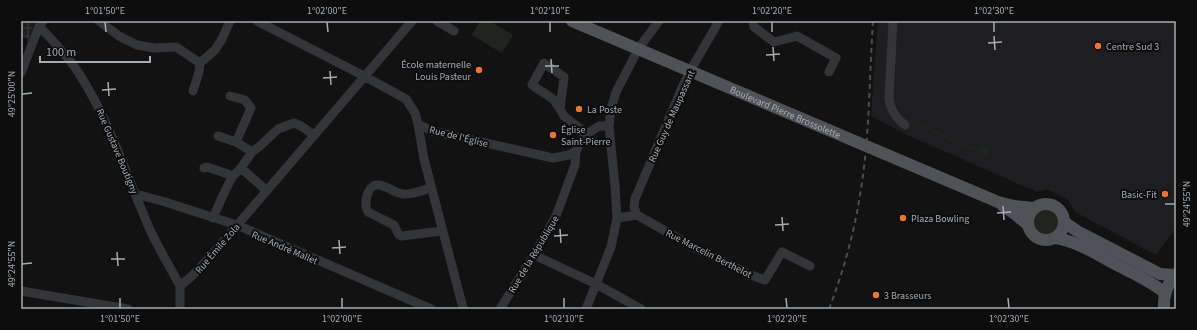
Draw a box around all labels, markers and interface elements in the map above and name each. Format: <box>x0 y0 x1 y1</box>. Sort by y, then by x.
text: 1°01'50"E <box>85 4 125 18</box>
text: 1°02'00"E <box>307 4 347 18</box>
text: 1°02'10"E <box>530 4 570 18</box>
text: 1°02'20"E <box>752 4 792 18</box>
text: 1°02'30"E <box>974 4 1014 18</box>
scale bar <box>40 38 150 64</box>
place label: Centre Sud 3 <box>1106 40 1159 54</box>
marker: Centre Sud 3 <box>1093 41 1103 51</box>
text: 100 m <box>46 44 76 61</box>
place label: École maternelle Louis Pasteur <box>401 58 472 84</box>
marker: École maternelle Louis Pasteur <box>474 65 484 75</box>
street label: Rue Guy de Maupassant <box>645 68 699 165</box>
text: 49°25'00"N <box>5 71 19 117</box>
street label: Boulevard Pierre Brossolette <box>728 83 843 142</box>
place label: La Poste <box>587 103 622 117</box>
marker: La Poste <box>574 104 584 114</box>
street label: Rue Gustave Boutigny <box>93 107 141 196</box>
street label: Rue de l'Église <box>428 123 490 151</box>
place label: Église Saint-Pierre <box>561 123 610 149</box>
marker: Église Saint-Pierre <box>548 130 558 140</box>
text: 49°24'55"N <box>1180 181 1194 227</box>
place label: Basic-Fit <box>1121 188 1158 202</box>
marker: Basic-Fit <box>1160 189 1170 199</box>
place label: Plaza Bowling <box>911 212 969 226</box>
street label: Rue de la République <box>505 213 563 296</box>
marker: Plaza Bowling <box>898 213 908 223</box>
street label: Rue Émile Zola <box>192 221 243 277</box>
street label: Rue Marcelin Berthelot <box>663 226 755 282</box>
street label: Rue André Mallet <box>249 228 320 268</box>
text: 49°24'55"N <box>5 241 19 287</box>
place label: 3 Brasseurs <box>884 289 932 303</box>
marker: 3 Brasseurs <box>871 290 881 300</box>
text: 1°01'50"E <box>100 312 140 326</box>
text: 1°02'00"E <box>322 312 362 326</box>
text: 1°02'10"E <box>544 312 584 326</box>
text: 1°02'20"E <box>767 312 807 326</box>
text: 1°02'30"E <box>989 312 1029 326</box>

